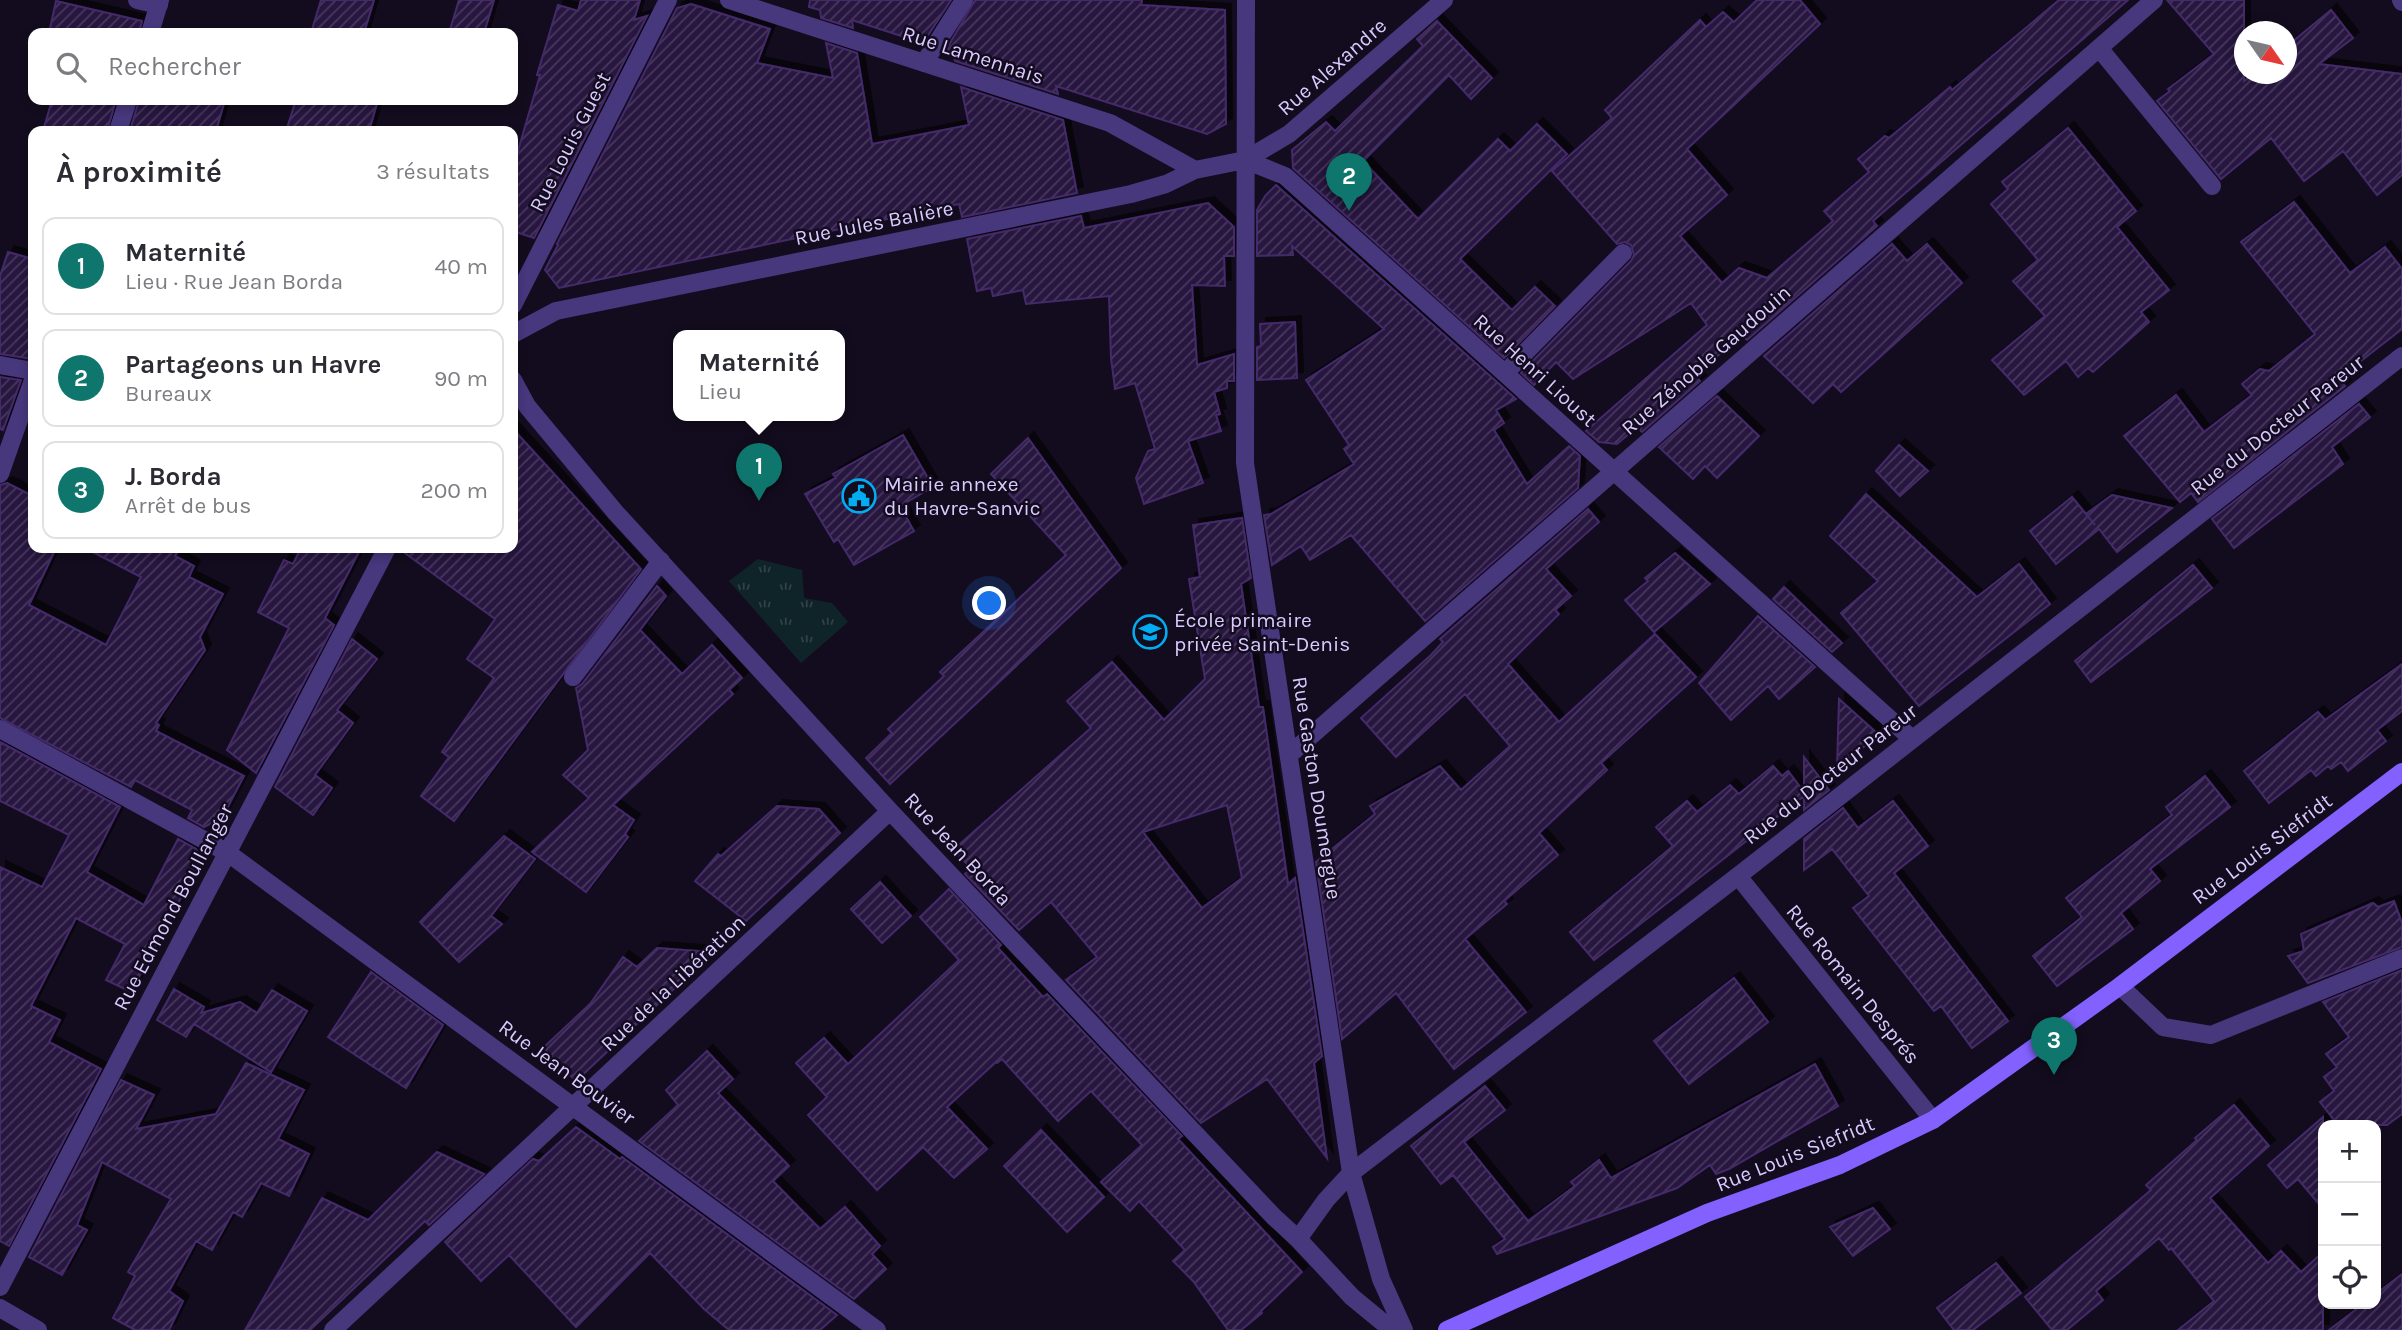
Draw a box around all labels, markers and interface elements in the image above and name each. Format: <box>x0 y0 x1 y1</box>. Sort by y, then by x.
street label: Rue Alexandre <box>1273 13 1391 121</box>
street label: Rue Lamennais <box>899 21 1047 89</box>
north arrow <box>2234 21 2297 84</box>
search box <box>28 28 518 105</box>
icon: search <box>52 48 90 86</box>
text: Rechercher <box>108 51 241 82</box>
street label: Rue Louis Guest <box>524 68 616 216</box>
pin: 2 <box>1326 153 1372 211</box>
text: À proximité <box>56 154 222 190</box>
text: 3 résultats <box>376 158 490 185</box>
street label: Rue Jules Balière <box>793 196 955 250</box>
text: Maternité <box>125 237 246 268</box>
text: 1 <box>77 253 85 280</box>
text: 40 m <box>435 253 488 280</box>
text: Lieu · Rue Jean Borda <box>125 268 343 295</box>
street label: Rue Zénoble Gaudouin <box>1617 280 1795 440</box>
street label: Rue Henri Lioust <box>1469 309 1601 431</box>
popup <box>673 330 845 421</box>
text: Maternité <box>699 347 819 378</box>
text: Partageons un Havre <box>125 349 381 380</box>
street label: Rue du Docteur Pareur <box>2185 350 2369 500</box>
text: 2 <box>74 365 88 392</box>
text: 90 m <box>434 365 488 392</box>
text: Lieu <box>699 378 742 405</box>
text: Bureaux <box>125 380 212 407</box>
pin: 1 <box>736 443 782 501</box>
text: J. Borda <box>125 461 222 492</box>
place label: Mairie annexe du Havre-Sanvic <box>884 472 1041 520</box>
text: 3 <box>74 477 88 504</box>
text: 200 m <box>420 477 488 504</box>
public building icon: Mairie annexe du Havre-Sanvic <box>840 477 878 515</box>
text: Arrêt de bus <box>125 492 251 519</box>
your location <box>972 586 1006 620</box>
place label: École primaire privée Saint-Denis <box>1174 608 1350 656</box>
school or university icon: École primaire privée Saint-Denis <box>1131 613 1169 651</box>
street label: Rue Gaston Doumergue <box>1288 675 1346 901</box>
street label: Rue du Docteur Pareur <box>1738 699 1922 849</box>
street label: Rue Jean Borda <box>899 787 1017 911</box>
street label: Rue Louis Siefridt <box>2187 789 2337 909</box>
street label: Rue Edmond Boullanger <box>108 799 238 1014</box>
street label: Rue Romain Després <box>1781 899 1925 1069</box>
street label: Rue de la Libération <box>596 910 750 1056</box>
street label: Rue Jean Bouvier <box>494 1015 640 1130</box>
pin: 3 <box>2031 1017 2077 1075</box>
street label: Rue Louis Siefridt <box>1712 1111 1878 1197</box>
map controls <box>2318 1120 2381 1309</box>
button: + <box>2318 1120 2381 1183</box>
button: − <box>2318 1183 2381 1246</box>
button: locate <box>2318 1246 2381 1309</box>

